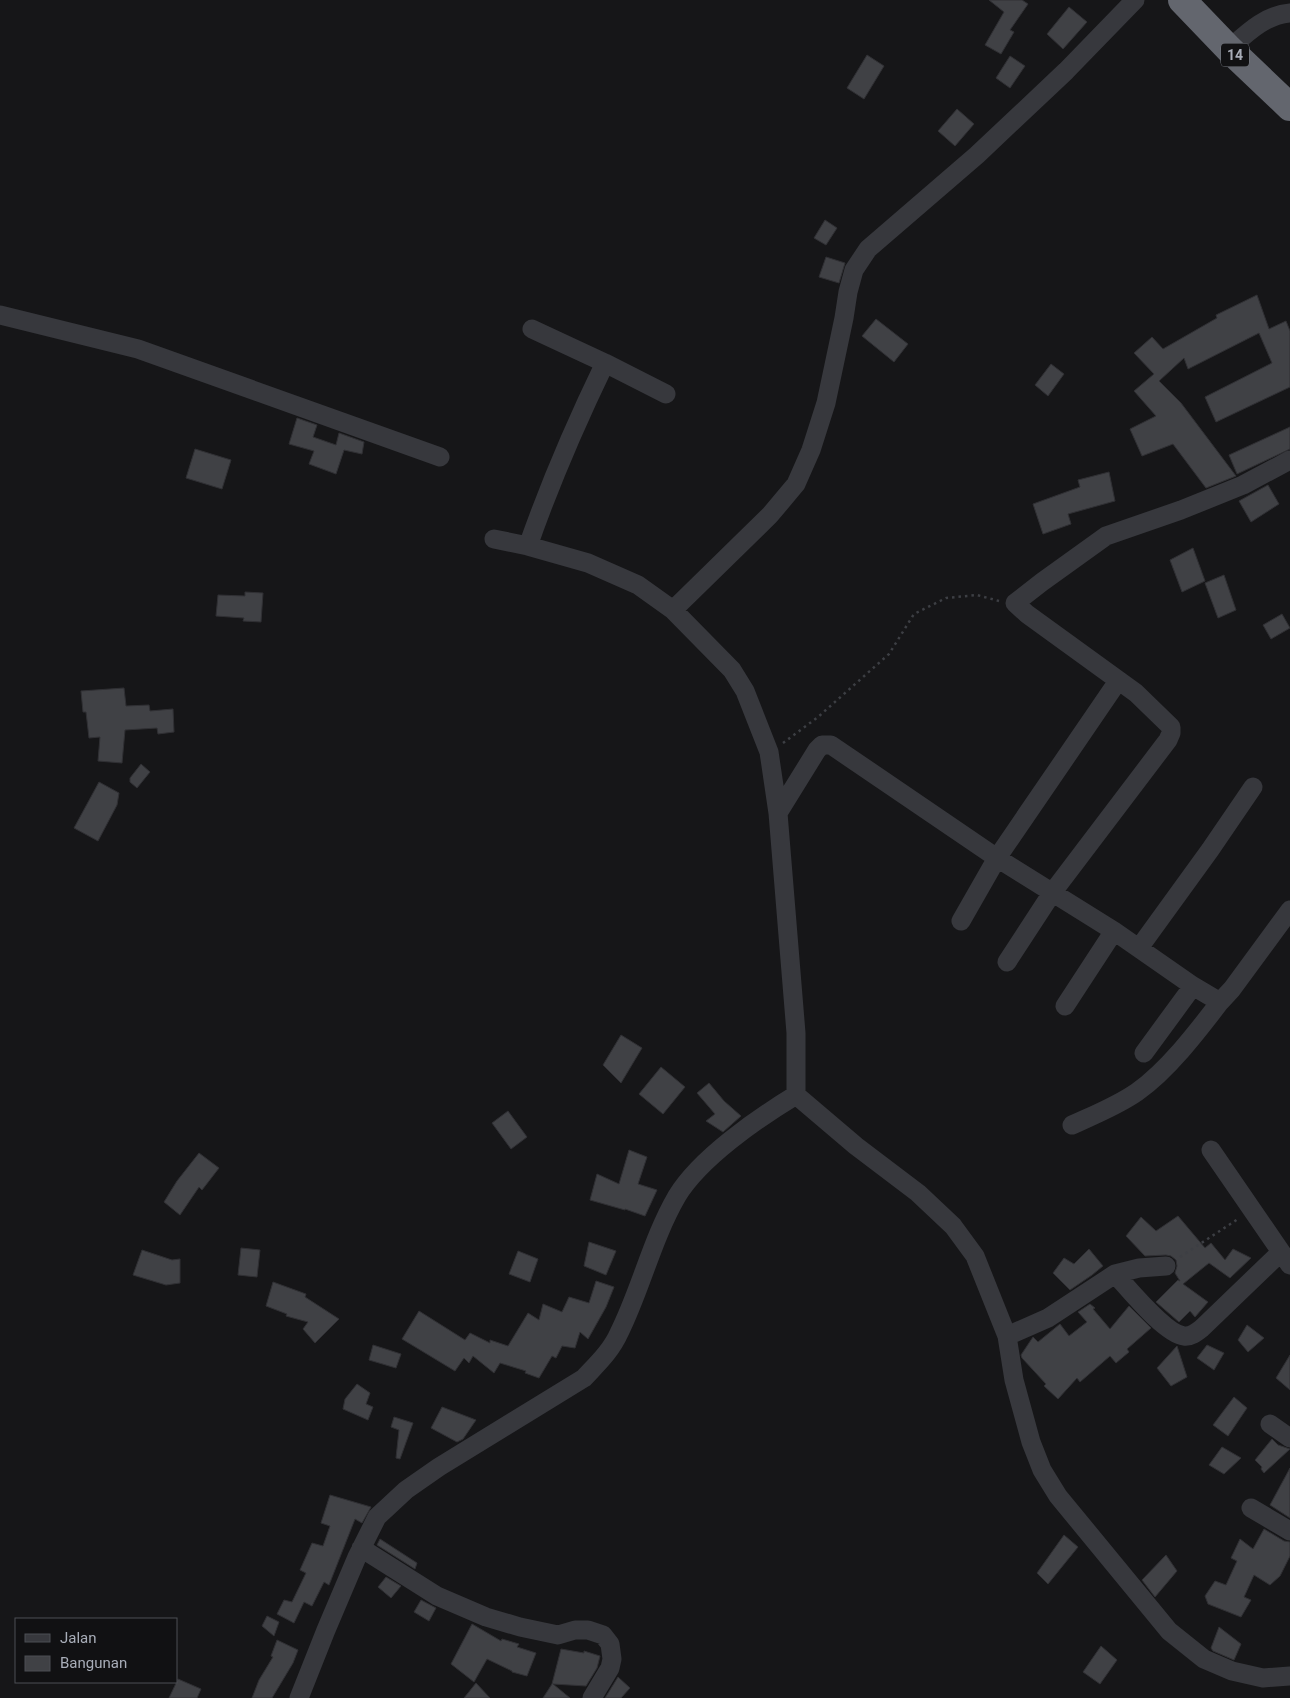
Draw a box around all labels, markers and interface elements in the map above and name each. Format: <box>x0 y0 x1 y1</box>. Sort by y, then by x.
road number: 14 <box>1221 44 1249 66</box>
legend <box>15 1618 178 1683</box>
text: Jalan <box>60 1629 97 1647</box>
text: Bangunan <box>60 1654 127 1672</box>

